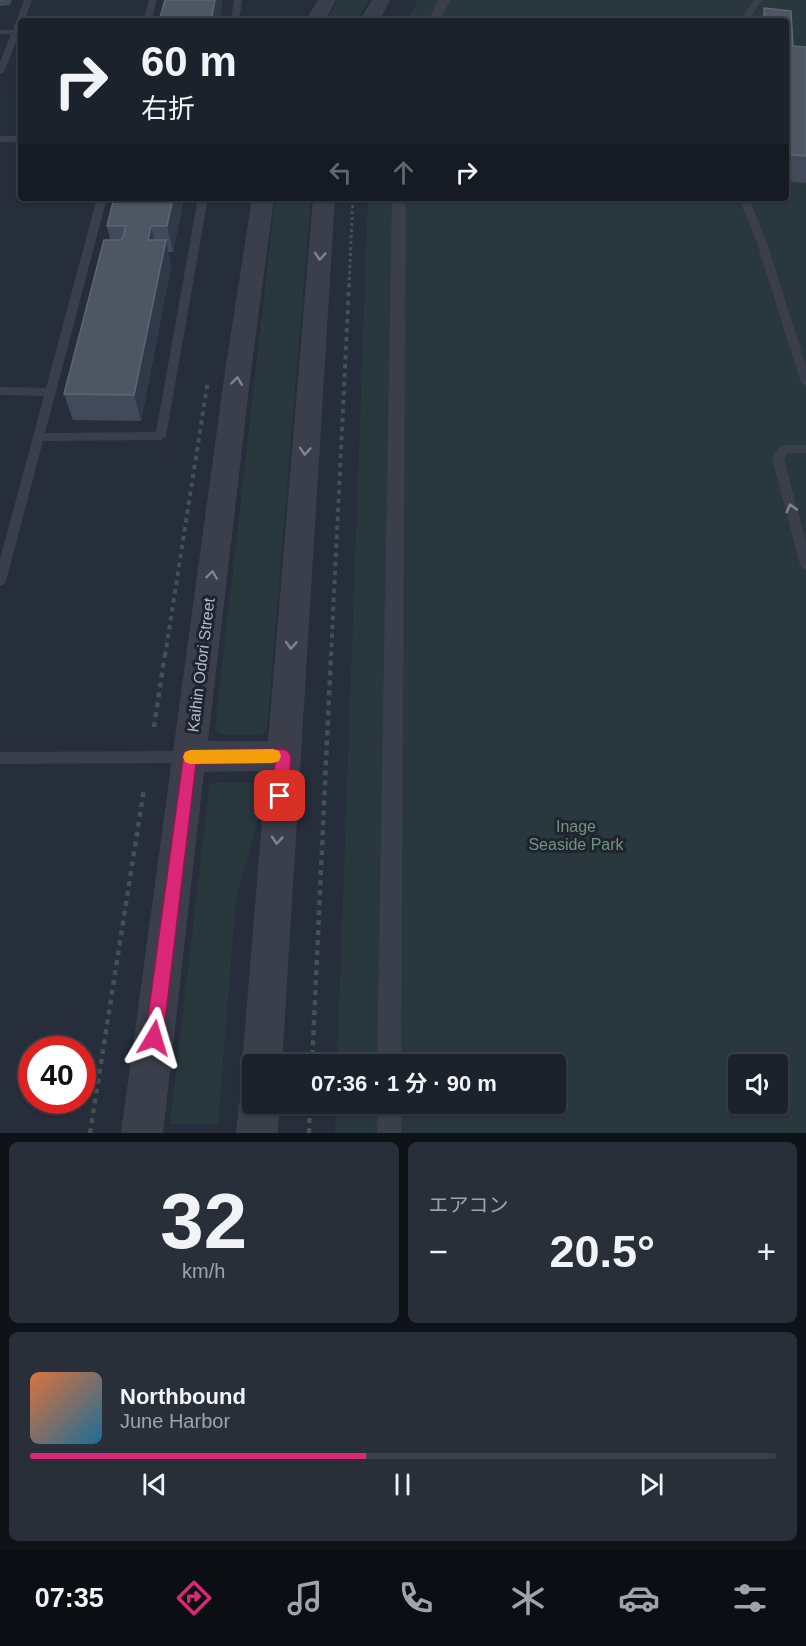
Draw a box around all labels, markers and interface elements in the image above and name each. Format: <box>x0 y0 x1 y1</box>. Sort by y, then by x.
text: 60 m <box>141 38 237 85</box>
icon: right <box>42 42 120 120</box>
text: 右折 <box>141 94 195 124</box>
icon: left <box>324 156 357 189</box>
icon: ahead <box>387 156 420 189</box>
icon: right <box>450 156 483 189</box>
one-way arrow <box>314 252 327 261</box>
one-way arrow <box>230 377 242 386</box>
one-way arrow <box>299 446 312 455</box>
one-way arrow <box>786 503 799 513</box>
one-way arrow <box>206 570 218 579</box>
street label: Kaihin Odori Street <box>184 596 218 733</box>
one-way arrow <box>285 641 298 650</box>
pin <box>254 770 305 821</box>
icon: arrive <box>263 779 296 812</box>
park label: Inage Seaside Park <box>528 818 625 853</box>
one-way arrow <box>271 835 284 844</box>
position arrow <box>122 1006 186 1070</box>
speed limit sign: 40 <box>18 1036 96 1114</box>
map controls <box>728 1054 788 1114</box>
button: sound <box>728 1054 788 1114</box>
text: 07:36 · 1 分 · 90 m <box>311 1071 497 1096</box>
text: 32 <box>160 1177 247 1265</box>
text: エアコン <box>429 1194 509 1216</box>
text: 20.5° <box>549 1226 655 1277</box>
text: − <box>429 1233 448 1270</box>
text: + <box>757 1233 776 1270</box>
text: km/h <box>182 1260 225 1282</box>
text: Northbound <box>120 1384 246 1409</box>
text: June Harbor <box>120 1410 230 1432</box>
icon: previous <box>138 1468 171 1501</box>
icon: pause <box>386 1468 419 1501</box>
icon: next <box>635 1468 668 1501</box>
icon: directions <box>173 1577 215 1619</box>
icon: music <box>284 1577 326 1619</box>
icon: phone <box>395 1577 437 1619</box>
icon: climate <box>507 1577 549 1619</box>
icon: car <box>618 1577 660 1619</box>
icon: filters <box>729 1577 771 1619</box>
text: 07:35 <box>35 1583 104 1613</box>

